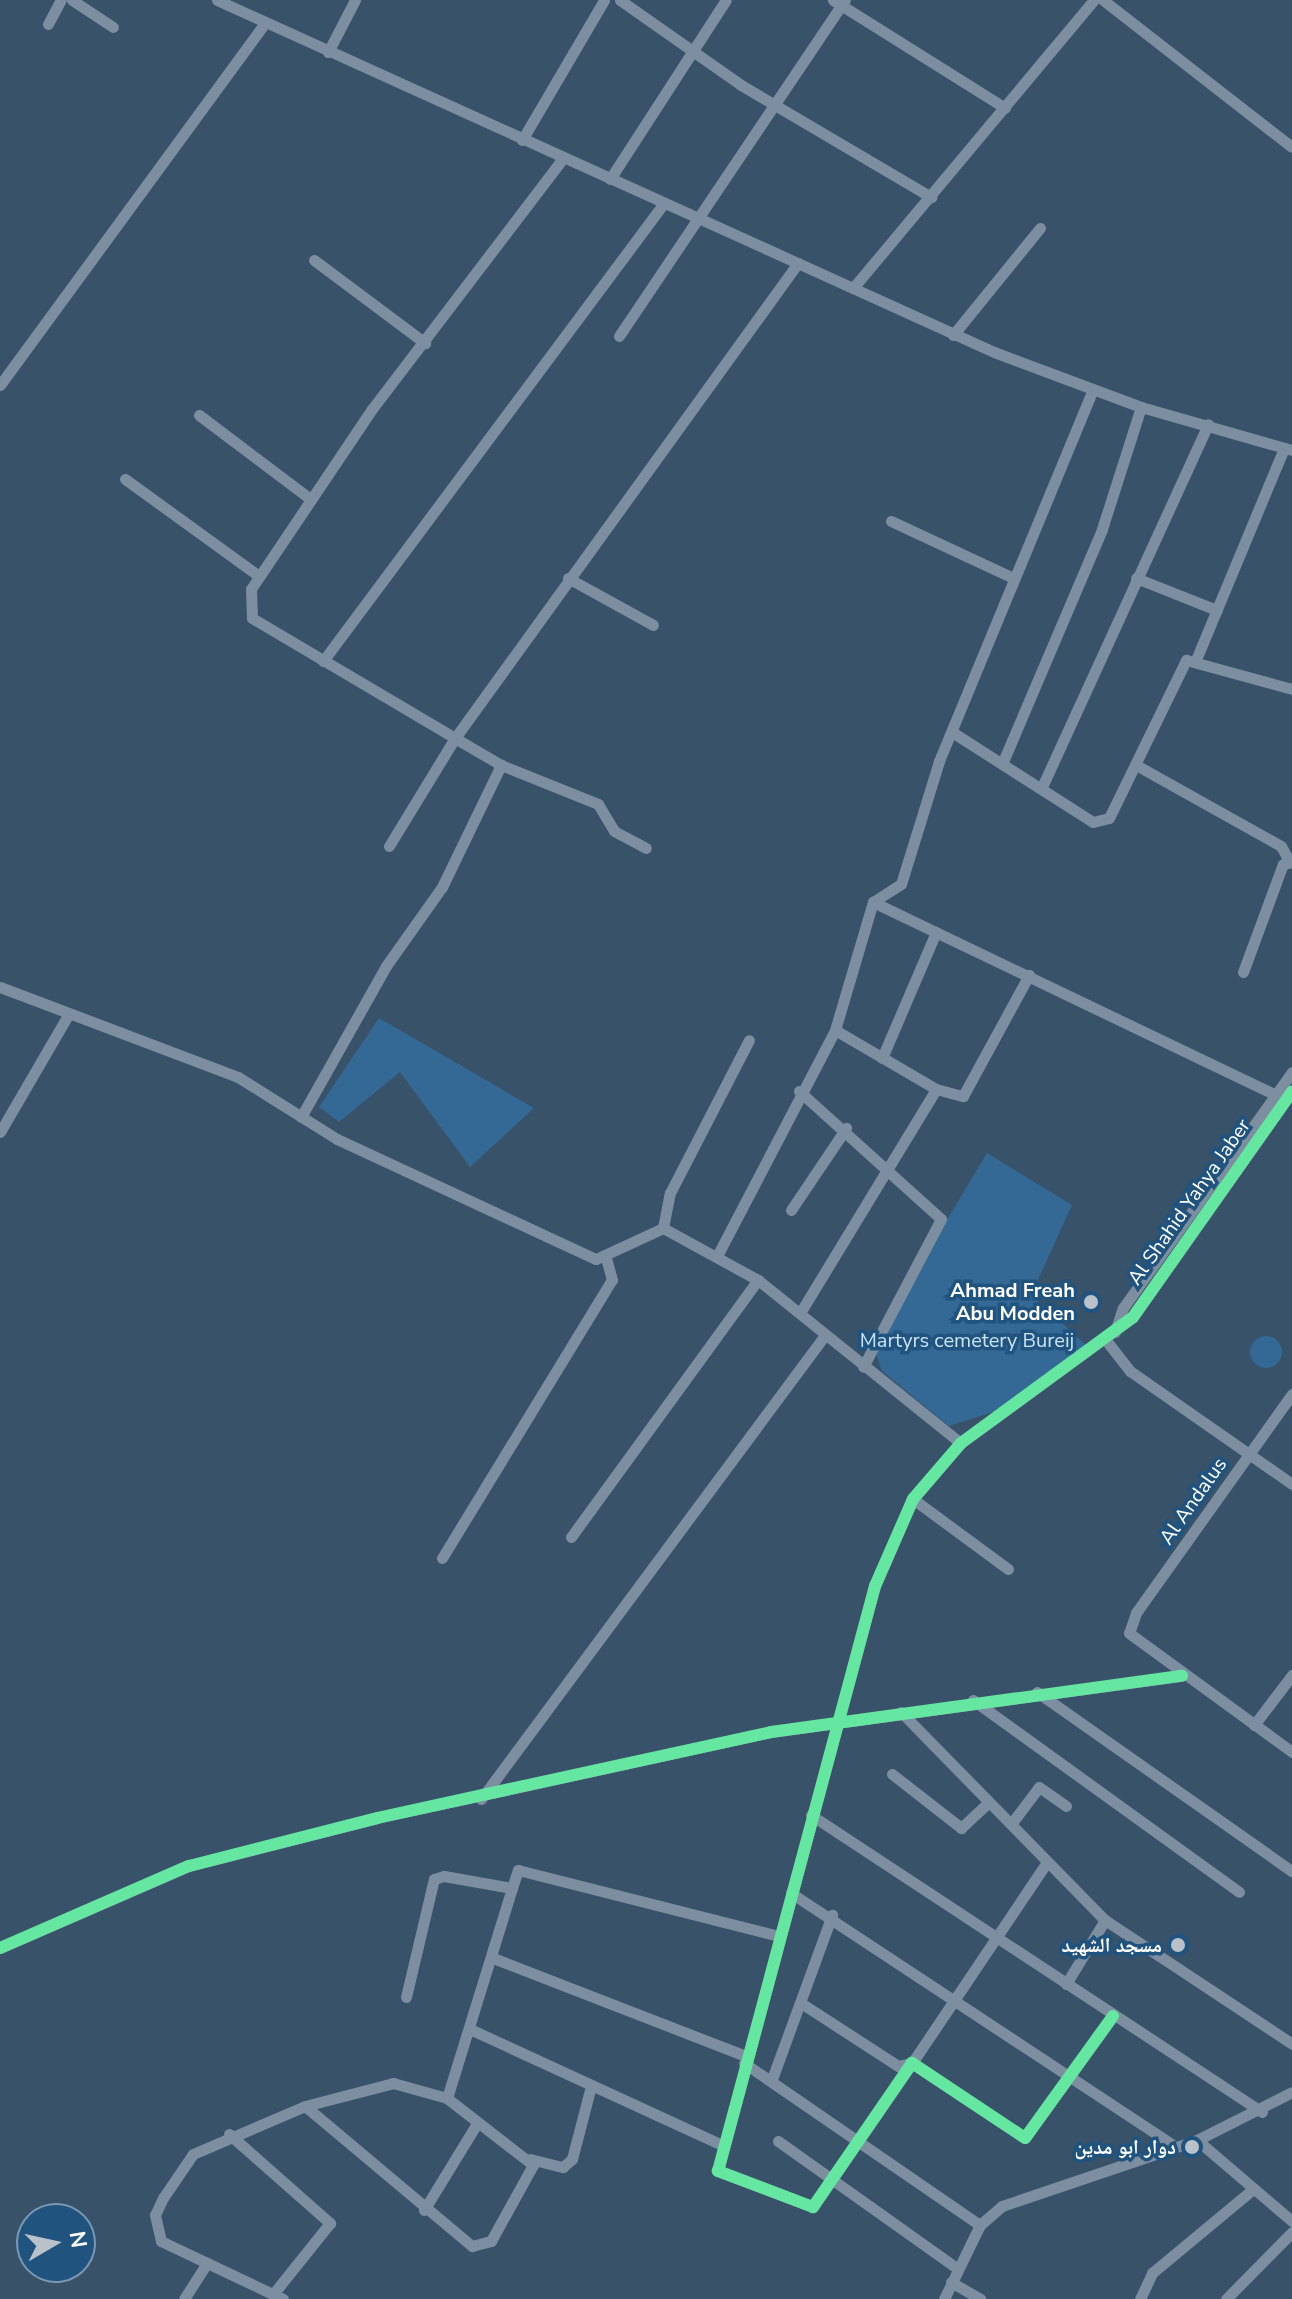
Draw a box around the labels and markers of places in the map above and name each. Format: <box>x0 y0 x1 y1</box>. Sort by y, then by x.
place label: Ahmad Freah Abu Modden <box>950 1278 1075 1325</box>
marker: Ahmad Freah Abu Modden <box>1082 1293 1100 1311</box>
place label: مسجد الشهيد <box>1062 1933 1162 1957</box>
marker: مسجد الشهيد <box>1169 1936 1187 1954</box>
place label: دوار ابو مدين <box>1074 2135 1176 2159</box>
marker: دوار ابو مدين <box>1183 2138 1201 2156</box>

